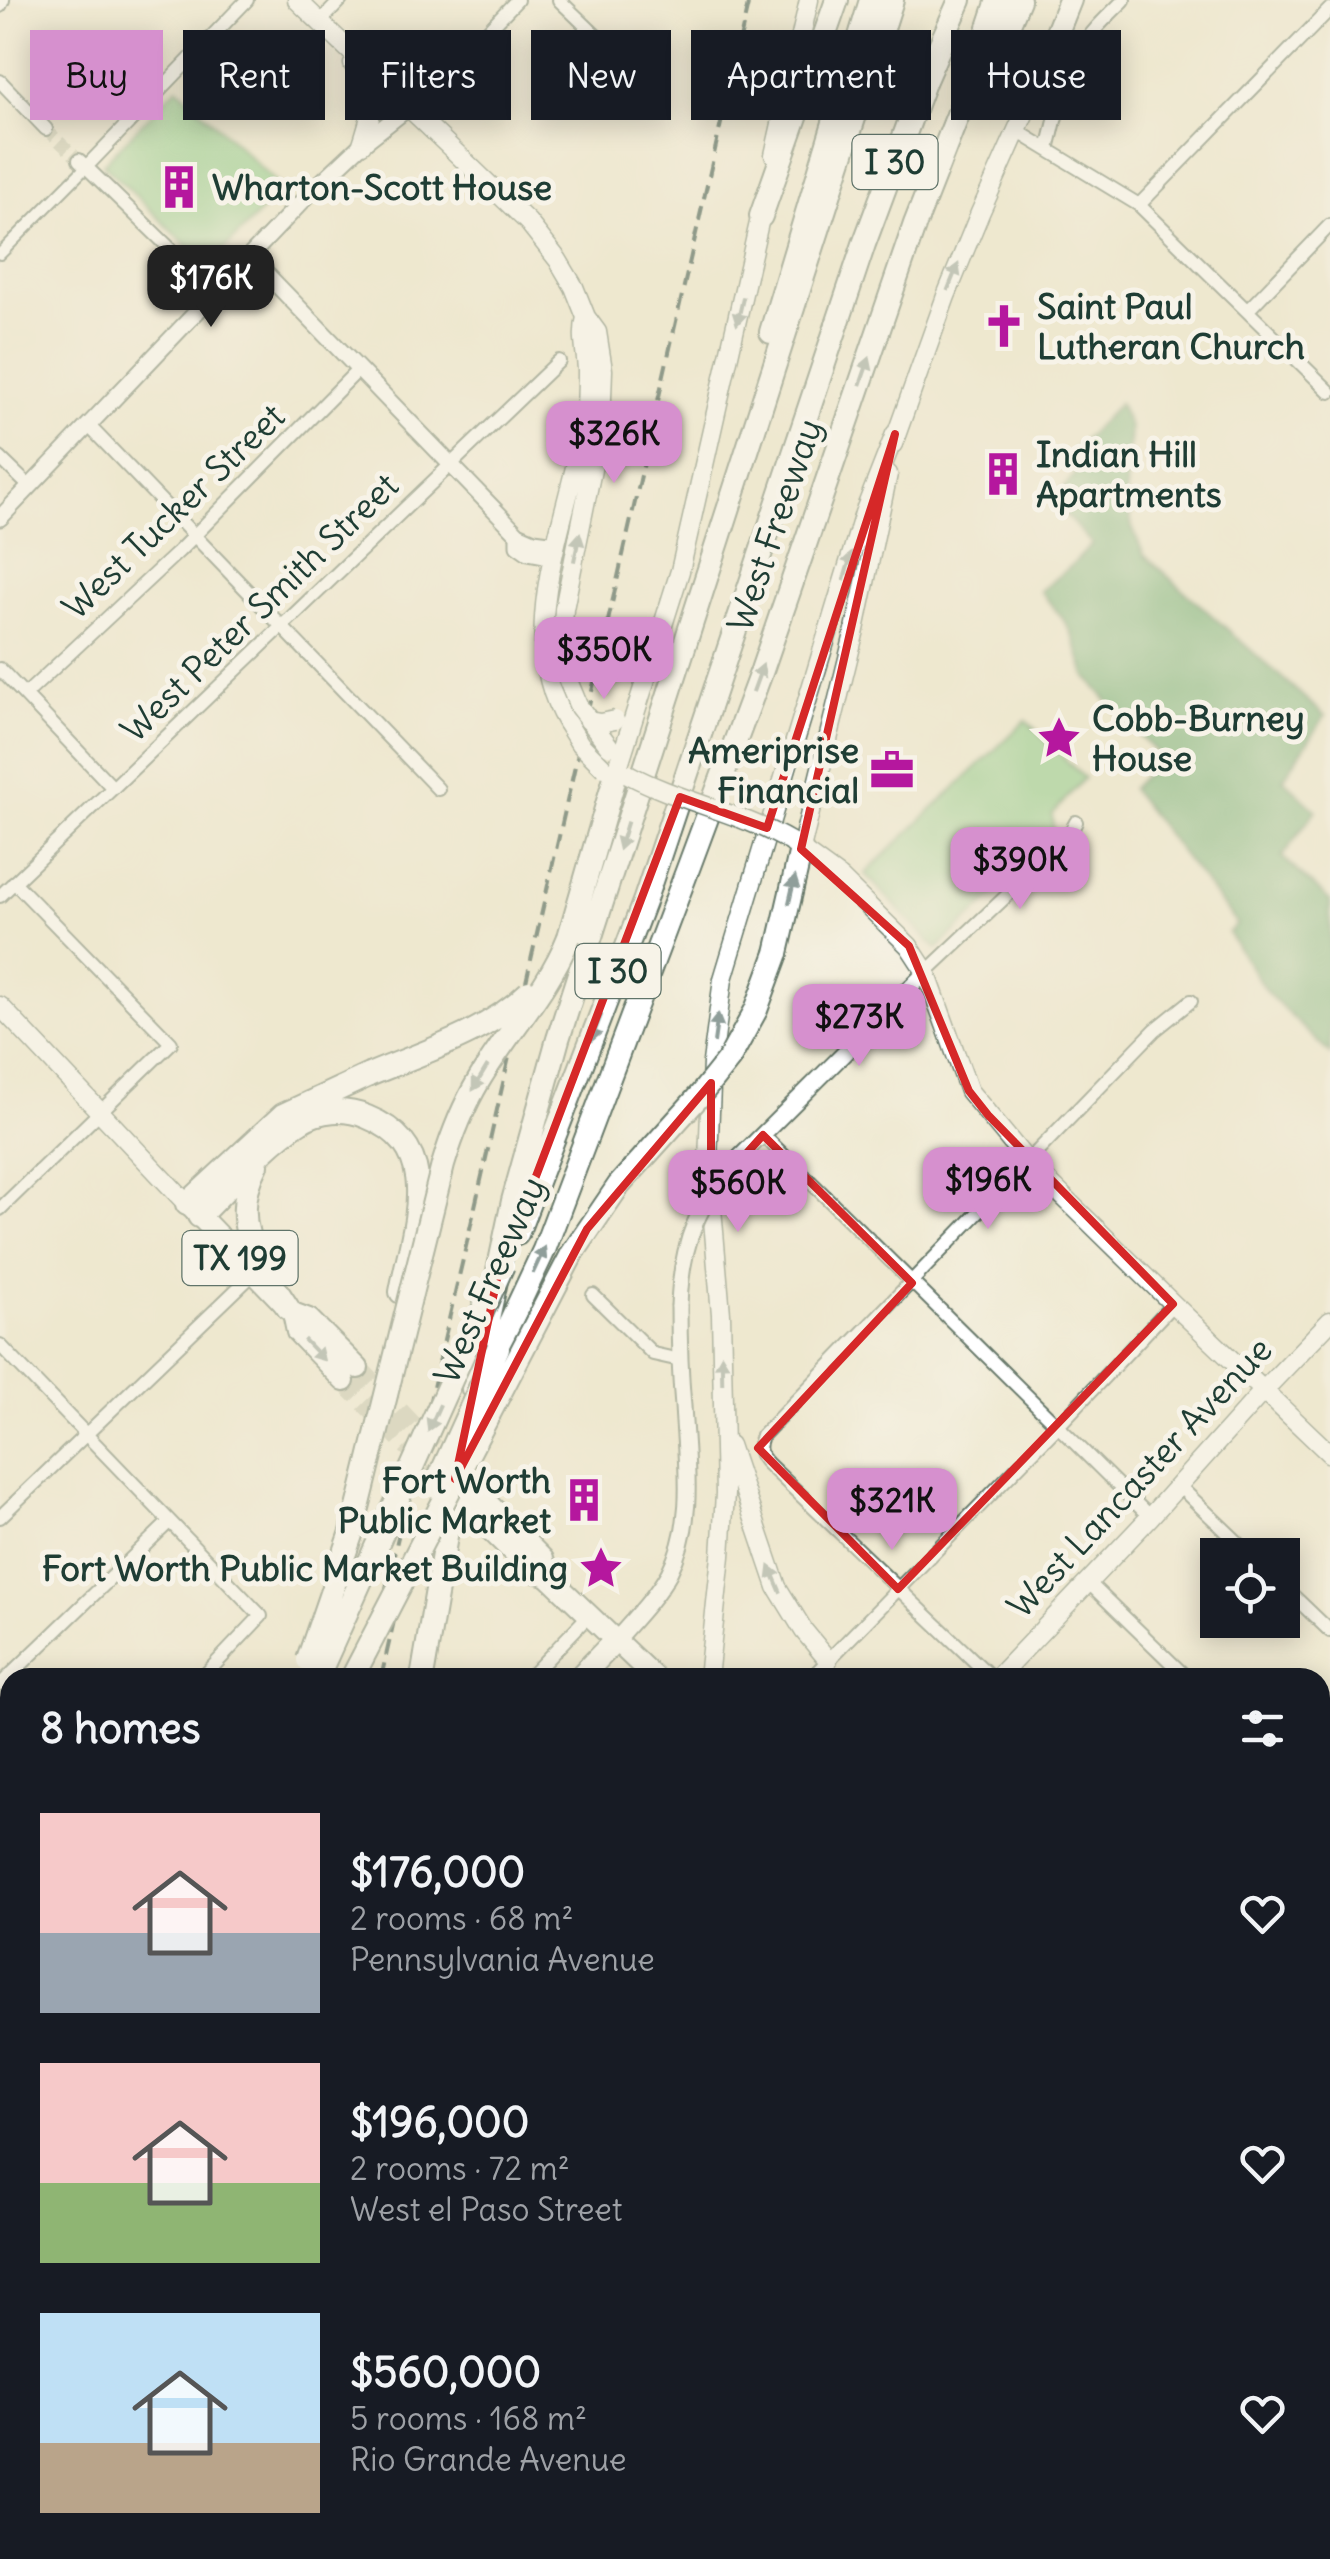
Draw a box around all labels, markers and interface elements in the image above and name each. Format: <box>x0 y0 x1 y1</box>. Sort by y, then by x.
chip: Buy <box>30 30 163 120</box>
chip: Rent <box>183 30 325 120</box>
chip: Filters <box>345 30 511 120</box>
chip: New <box>531 30 671 120</box>
chip: Apartment <box>691 30 931 120</box>
chip: House <box>951 30 1121 120</box>
road number: I 30 <box>852 135 938 189</box>
building icon: Wharton-Scott House <box>155 163 203 211</box>
place label: Wharton-Scott House <box>212 165 552 209</box>
pin: $176K <box>141 245 281 330</box>
text: $176K <box>169 257 253 298</box>
one-way arrow <box>946 262 962 292</box>
place label: Saint Paul Lutheran Church <box>1037 284 1305 368</box>
one-way arrow <box>731 296 747 327</box>
church icon: Saint Paul Lutheran Church <box>980 302 1028 350</box>
one-way arrow <box>858 356 873 386</box>
street label: West Tucker Street <box>53 394 293 628</box>
pin: $326K <box>544 401 684 486</box>
text: $326K <box>568 413 660 454</box>
street label: West Freeway <box>717 413 831 637</box>
place label: Indian Hill Apartments <box>1036 432 1222 516</box>
building icon: Indian Hill Apartments <box>979 450 1027 498</box>
street label: West Peter Smith Street <box>111 463 407 751</box>
one-way arrow <box>569 531 585 562</box>
one-way arrow <box>841 551 856 581</box>
pin: $350K <box>534 617 674 702</box>
text: $350K <box>556 629 652 670</box>
one-way arrow <box>751 663 766 693</box>
place label: Cobb-Burney House <box>1092 696 1305 780</box>
place icon: Cobb-Burney House <box>1035 714 1083 762</box>
place label: Ameriprise Financial <box>688 728 859 812</box>
office icon: Ameriprise Financial <box>868 746 916 794</box>
one-way arrow <box>615 821 630 852</box>
pin: $390K <box>950 827 1090 912</box>
text: $390K <box>972 839 1068 880</box>
one-way arrow <box>784 874 800 905</box>
road number: I 30 <box>576 944 660 998</box>
pin: $273K <box>789 984 929 1069</box>
text: $273K <box>815 996 903 1037</box>
one-way arrow <box>709 1012 725 1044</box>
one-way arrow <box>588 1013 603 1043</box>
one-way arrow <box>472 1064 489 1092</box>
pin: $196K <box>918 1147 1058 1232</box>
pin: $560K <box>668 1150 808 1235</box>
text: $196K <box>945 1159 1031 1200</box>
text: $560K <box>690 1162 786 1203</box>
street label: West Freeway <box>424 1170 554 1390</box>
road number: TX 199 <box>182 1231 298 1285</box>
one-way arrow <box>531 1245 548 1274</box>
street label: West Lancaster Avenue <box>997 1327 1281 1627</box>
one-way arrow <box>302 1337 325 1361</box>
one-way arrow <box>713 1352 729 1384</box>
one-way arrow <box>426 1403 442 1433</box>
place label: Fort Worth Public Market <box>338 1458 551 1542</box>
pin: $321K <box>822 1468 962 1553</box>
building icon: Fort Worth Public Market <box>560 1476 608 1524</box>
text: $321K <box>849 1480 935 1521</box>
map controls <box>1200 1538 1300 1638</box>
button: locate <box>1200 1538 1300 1638</box>
place icon: Fort Worth Public Market Building <box>577 1544 625 1592</box>
place label: Fort Worth Public Market Building <box>42 1546 568 1590</box>
one-way arrow <box>767 1564 783 1594</box>
icon: filters <box>1235 1701 1290 1756</box>
text: 8 homes <box>40 1702 201 1754</box>
text: $176,000 <box>350 1846 525 1898</box>
icon: home <box>120 1853 240 1973</box>
icon: heart <box>1235 1886 1290 1941</box>
text: 2 rooms · 68 m² <box>350 1898 573 1939</box>
text: Pennsylvania Avenue <box>350 1939 655 1980</box>
text: $196,000 <box>350 2096 529 2148</box>
icon: home <box>120 2103 240 2223</box>
icon: heart <box>1235 2136 1290 2191</box>
text: 2 rooms · 72 m² <box>350 2148 570 2189</box>
text: West el Paso Street <box>350 2189 622 2230</box>
text: $560,000 <box>350 2346 541 2398</box>
icon: home <box>120 2353 240 2473</box>
icon: heart <box>1235 2386 1290 2441</box>
text: 5 rooms · 168 m² <box>350 2398 587 2439</box>
text: Rio Grande Avenue <box>350 2439 627 2480</box>

